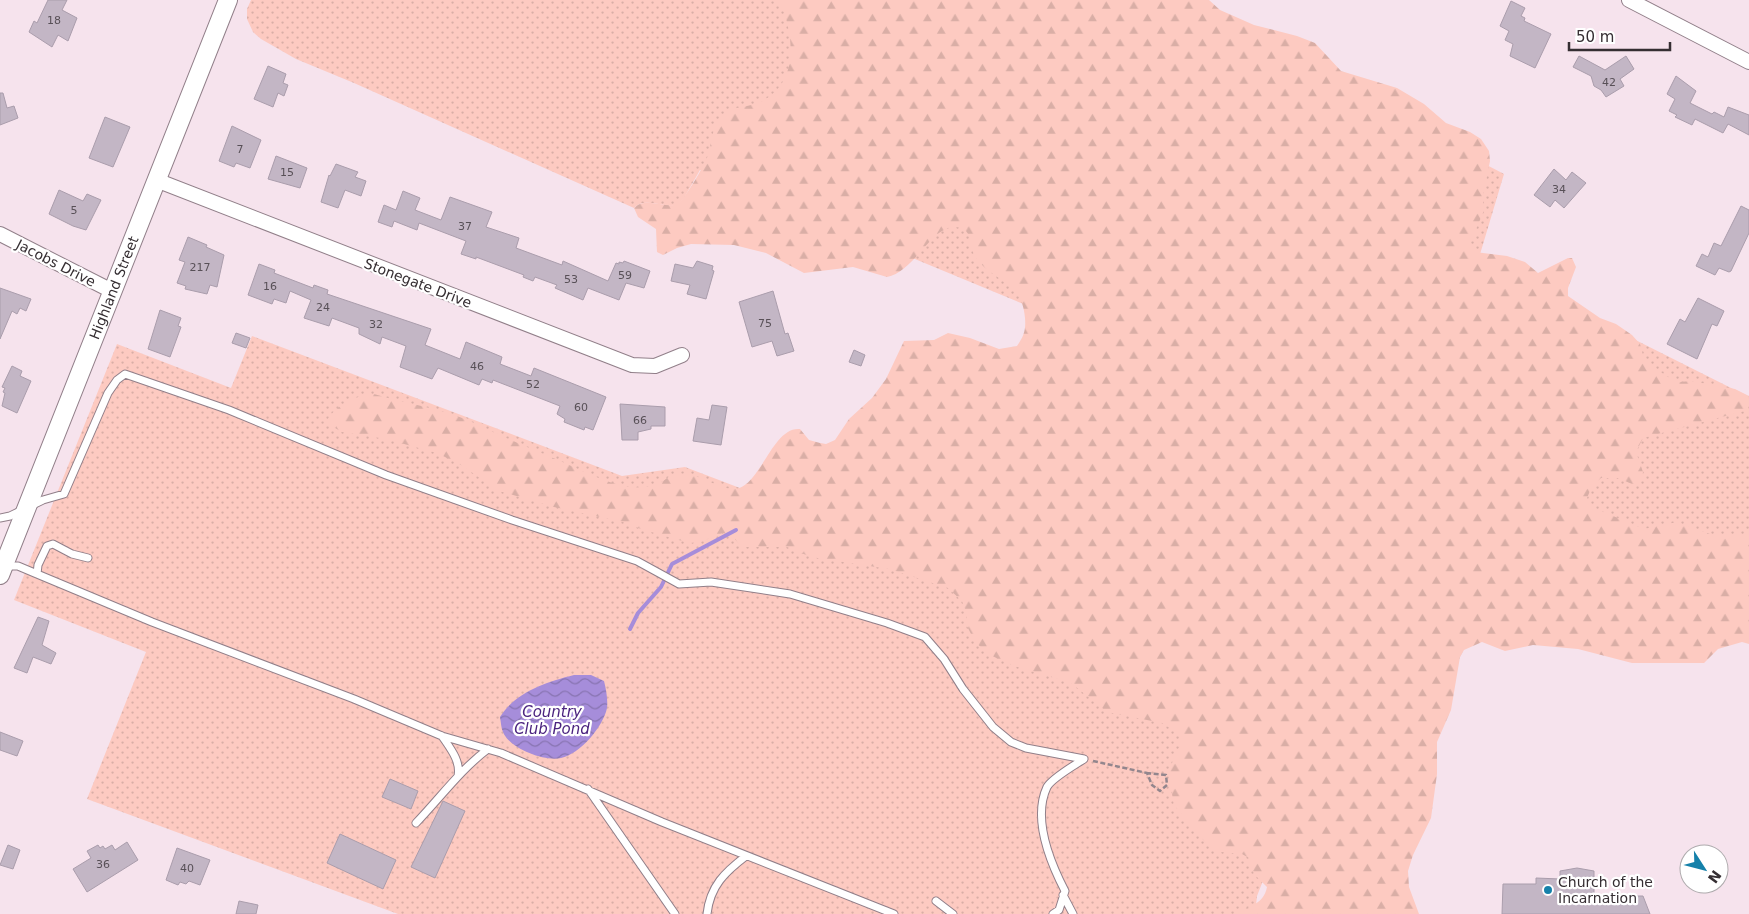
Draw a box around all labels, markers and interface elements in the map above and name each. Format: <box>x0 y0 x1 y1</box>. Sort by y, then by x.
house number: 18 <box>47 14 61 27</box>
scale bar <box>1569 20 1670 52</box>
text: 50 m <box>1576 28 1614 46</box>
house number: 42 <box>1602 76 1616 89</box>
house number: 7 <box>237 143 244 156</box>
house number: 15 <box>280 166 294 179</box>
house number: 34 <box>1552 183 1566 196</box>
house number: 5 <box>71 204 78 217</box>
house number: 37 <box>458 220 472 233</box>
street label: Highland Street <box>86 233 142 342</box>
street label: Jacobs Drive <box>13 236 98 290</box>
street label: Stonegate Drive <box>362 255 474 311</box>
house number: 217 <box>190 261 211 274</box>
house number: 59 <box>618 269 632 282</box>
house number: 53 <box>564 273 578 286</box>
house number: 16 <box>263 280 277 293</box>
house number: 24 <box>316 301 330 314</box>
house number: 75 <box>758 317 772 330</box>
house number: 32 <box>369 318 383 331</box>
house number: 46 <box>470 360 484 373</box>
house number: 52 <box>526 378 540 391</box>
house number: 60 <box>574 401 588 414</box>
house number: 66 <box>633 414 647 427</box>
water label: Country Club Pond <box>514 703 590 738</box>
north arrow <box>1679 844 1729 894</box>
house number: 36 <box>96 858 110 871</box>
house number: 40 <box>180 862 194 875</box>
text: N <box>1705 867 1724 886</box>
place label: Church of the Incarnation <box>1558 874 1653 906</box>
marker: Church of the Incarnation <box>1542 884 1554 896</box>

